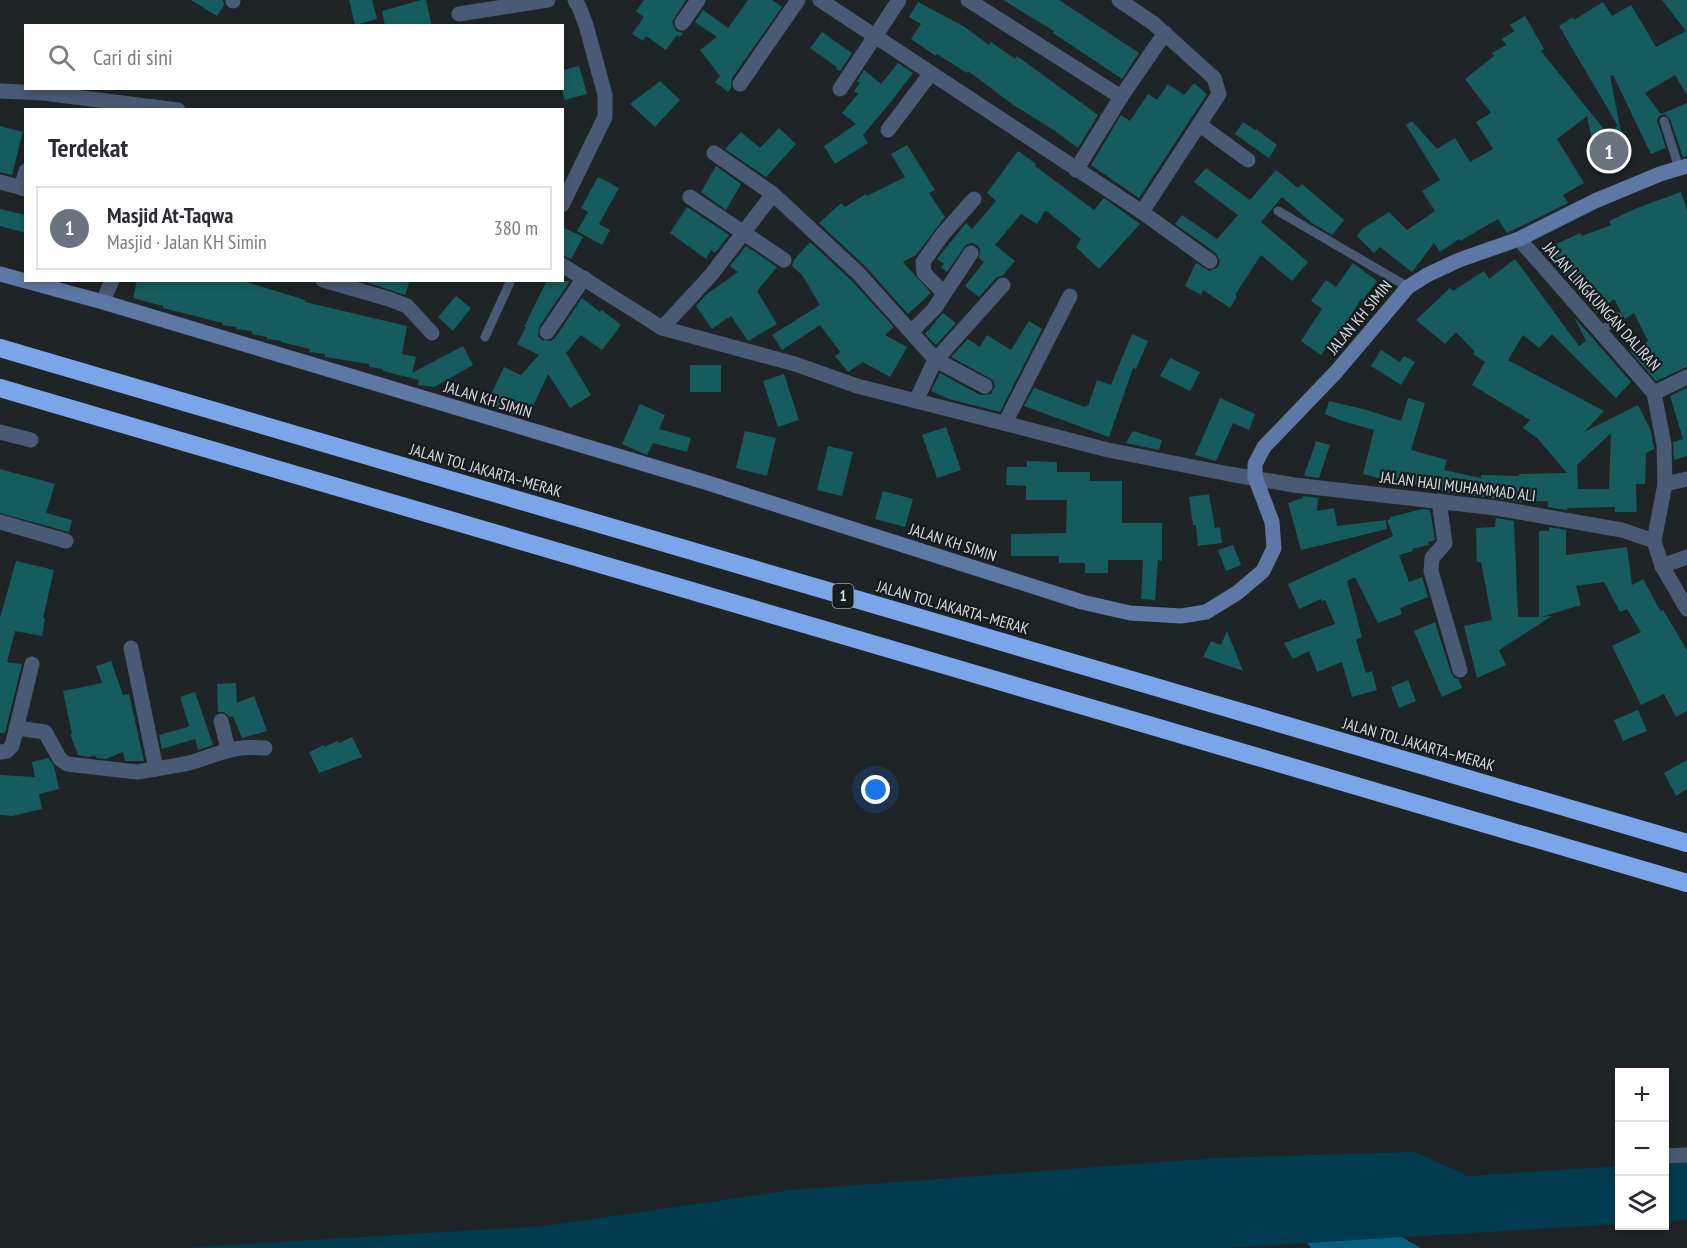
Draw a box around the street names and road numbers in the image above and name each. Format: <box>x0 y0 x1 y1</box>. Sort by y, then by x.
street label: JALAN LINGKUNGAN DALIRAN <box>1538 237 1665 375</box>
street label: JALAN KH SIMIN <box>1322 276 1396 359</box>
street label: JALAN KH SIMIN <box>441 376 534 422</box>
street label: JALAN TOL JAKARTA–MERAK <box>407 438 564 501</box>
street label: JALAN HAJI MUHAMMAD ALI <box>1378 466 1537 505</box>
street label: JALAN KH SIMIN <box>906 518 999 566</box>
street label: JALAN TOL JAKARTA–MERAK <box>874 575 1031 638</box>
road number: 1 <box>832 584 854 608</box>
street label: JALAN TOL JAKARTA–MERAK <box>1340 712 1497 775</box>

